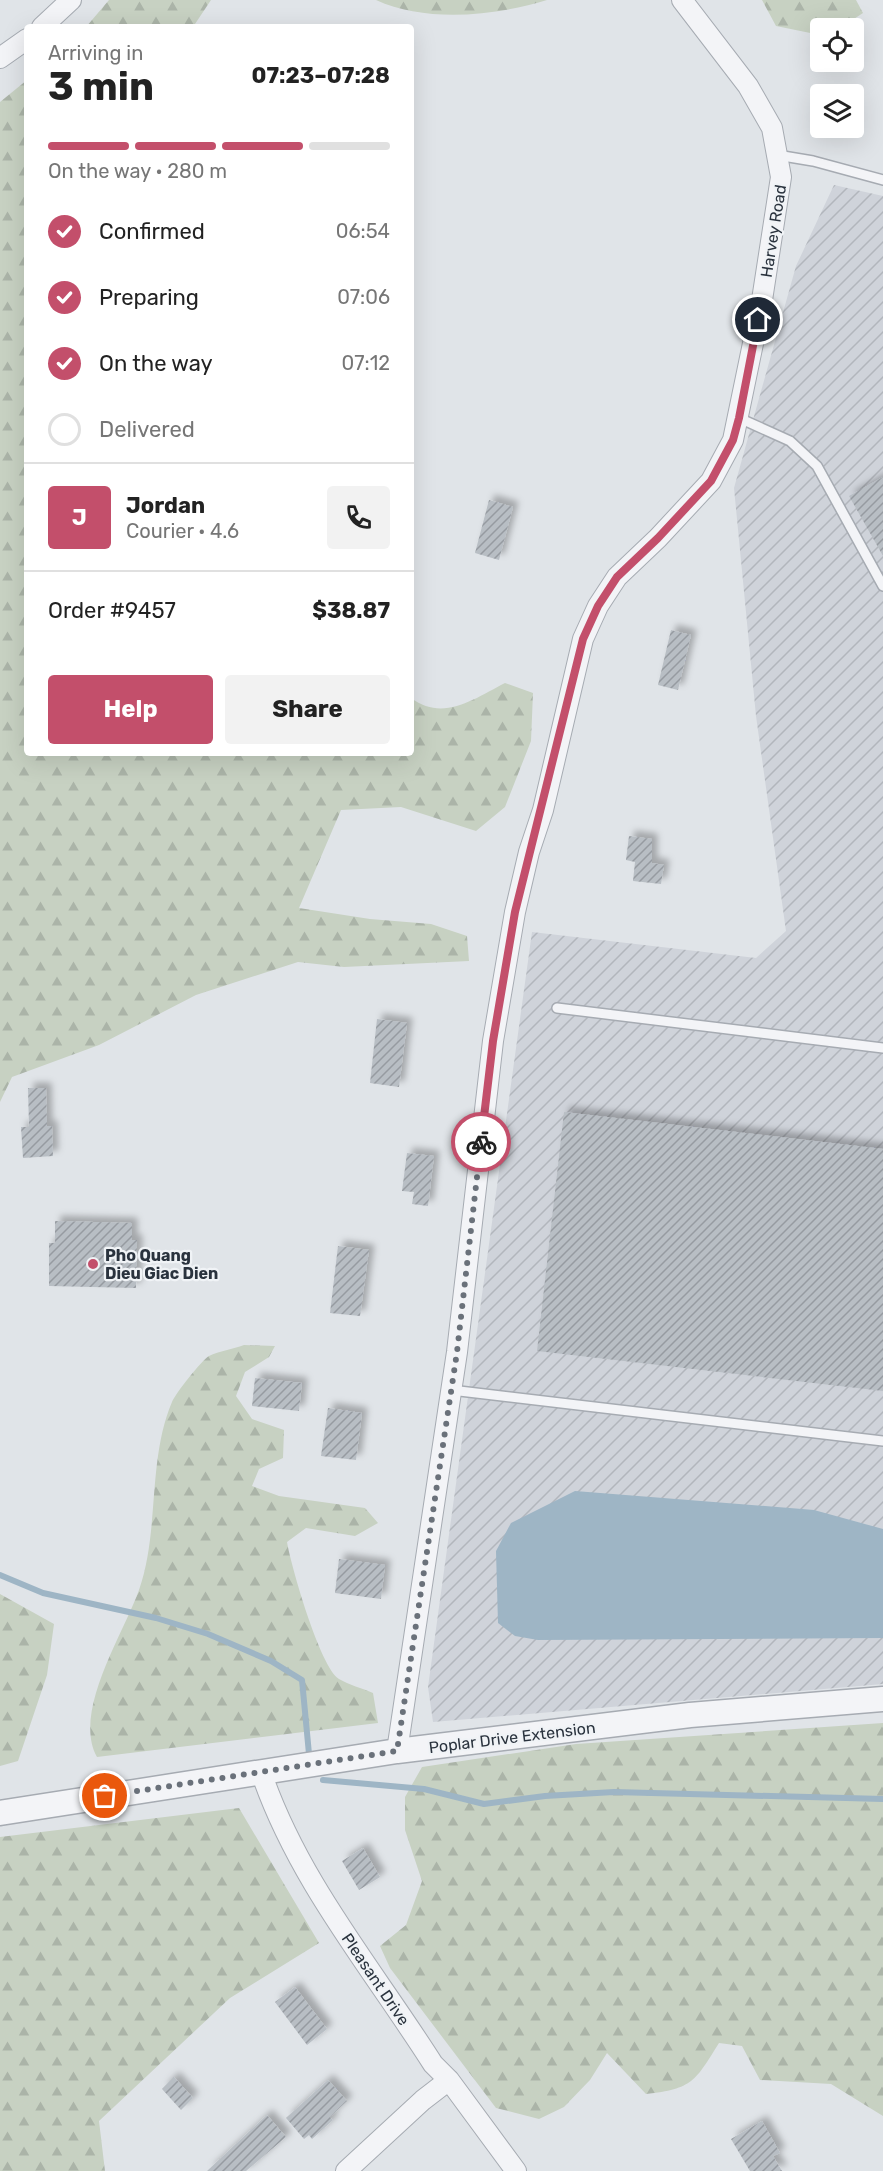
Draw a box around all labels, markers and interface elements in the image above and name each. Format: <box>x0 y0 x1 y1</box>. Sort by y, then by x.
map controls <box>810 18 864 138</box>
button: locate <box>810 18 864 72</box>
text: Arriving in <box>48 41 143 65</box>
text: 07:23–07:28 <box>252 62 390 89</box>
text: 3 min <box>48 64 154 110</box>
button: layers <box>810 84 864 138</box>
text: On the way · 280 m <box>48 159 227 183</box>
street label: Harvey Road <box>757 183 790 279</box>
icon: check <box>48 215 81 248</box>
text: Confirmed <box>99 218 205 245</box>
text: 06:54 <box>336 219 390 243</box>
icon: check <box>48 281 81 314</box>
text: Preparing <box>99 284 199 311</box>
text: 07:06 <box>337 285 390 309</box>
pin <box>732 294 783 345</box>
icon: home <box>741 303 774 336</box>
icon: check <box>48 347 81 380</box>
text: On the way <box>99 350 213 377</box>
text: 07:12 <box>342 351 390 375</box>
text: Delivered <box>99 416 195 443</box>
button: phone <box>327 486 390 549</box>
text: Jordan <box>126 492 205 519</box>
text: J <box>72 504 87 531</box>
text: Courier · 4.6 <box>126 519 239 543</box>
text: Order #9457 <box>48 597 176 624</box>
text: $38.87 <box>312 597 390 624</box>
button: Help <box>48 675 213 744</box>
button: Share <box>225 675 390 744</box>
courier <box>451 1112 511 1172</box>
icon: bike <box>465 1126 498 1159</box>
place label: Pho Quang Dieu Giac Dien <box>105 1246 218 1283</box>
marker: Pho Quang Dieu Giac Dien <box>86 1257 100 1271</box>
street label: Poplar Drive Extension <box>428 1718 596 1757</box>
pin <box>79 1770 130 1821</box>
icon: bag <box>88 1779 121 1812</box>
street label: Pleasant Drive <box>338 1930 413 2029</box>

